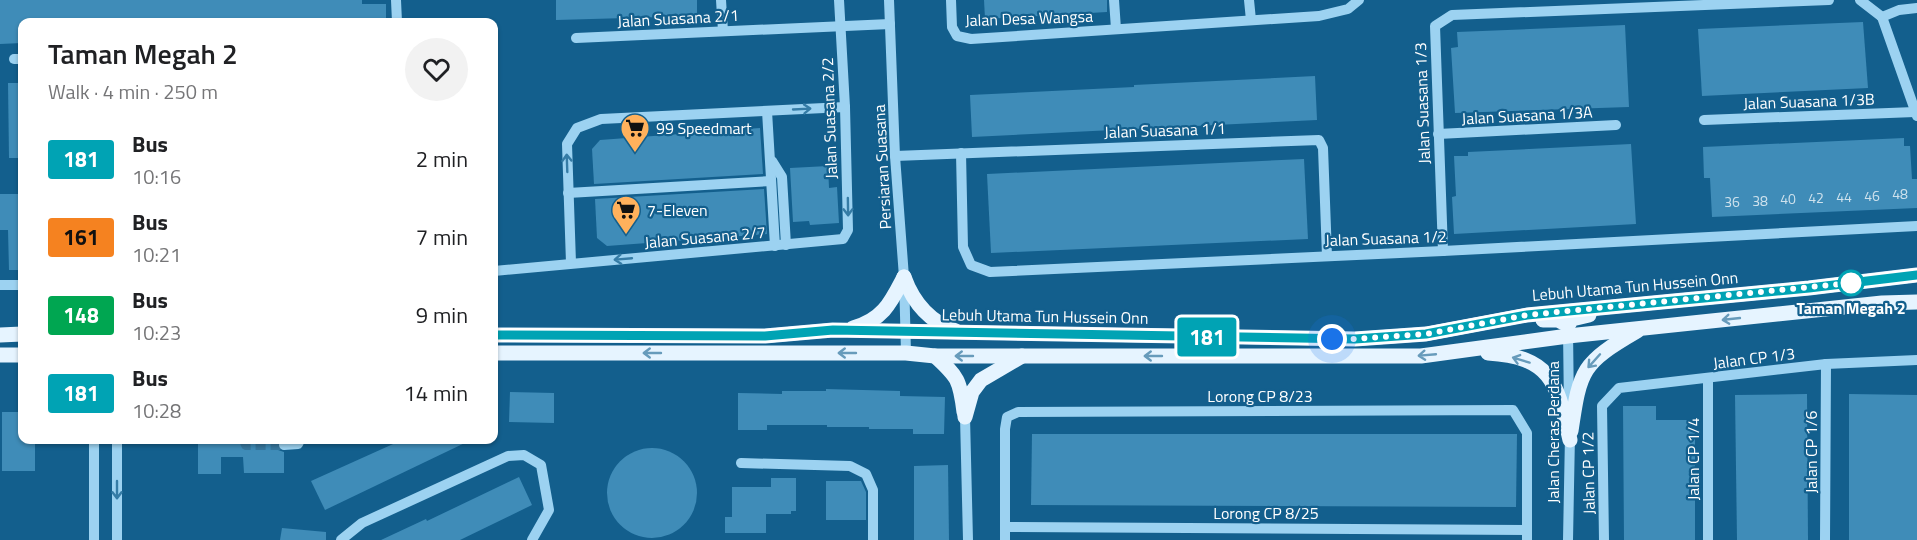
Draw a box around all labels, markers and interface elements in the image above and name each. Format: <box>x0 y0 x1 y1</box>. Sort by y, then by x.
street label: Jalan Suasana 2/1 <box>617 3 739 33</box>
street label: Jalan Desa Wangsa <box>965 4 1093 32</box>
text: Taman Megah 2 <box>48 32 238 75</box>
button: heart <box>405 38 468 101</box>
street label: Jalan Suasana 1/3 <box>1408 42 1436 164</box>
street label: Jalan Suasana 2/2 <box>815 57 843 179</box>
text: Walk · 4 min · 250 m <box>48 76 218 107</box>
street label: Jalan Suasana 1/3B <box>1743 87 1875 115</box>
street label: Jalan Suasana 1/3A <box>1461 100 1594 130</box>
one-way arrow <box>791 103 811 114</box>
street label: Persiaran Suasana <box>867 104 897 230</box>
supermarket icon: 99 Speedmart <box>619 112 651 154</box>
place label: 99 Speedmart <box>656 116 752 140</box>
street label: Jalan Suasana 1/1 <box>1104 116 1226 144</box>
text: Bus <box>132 127 168 161</box>
text: 2 min <box>416 142 468 176</box>
text: 181 <box>63 143 99 175</box>
one-way arrow <box>562 153 573 173</box>
text: 10:16 <box>132 161 181 192</box>
house number: 48 <box>1892 183 1908 204</box>
house number: 46 <box>1864 185 1880 206</box>
house number: 44 <box>1836 186 1852 207</box>
house number: 42 <box>1808 187 1824 208</box>
house number: 40 <box>1780 188 1796 209</box>
house number: 38 <box>1752 190 1768 211</box>
house number: 36 <box>1724 191 1740 212</box>
supermarket icon: 7-Eleven <box>610 194 642 236</box>
one-way arrow <box>842 197 853 217</box>
place label: 7-Eleven <box>647 198 708 222</box>
text: Bus <box>132 205 168 239</box>
text: 7 min <box>416 220 468 254</box>
street label: Jalan Suasana 2/7 <box>643 220 767 254</box>
text: 161 <box>63 221 99 253</box>
street label: Jalan Suasana 1/2 <box>1325 224 1447 252</box>
text: 10:21 <box>132 239 181 270</box>
one-way arrow <box>613 254 633 265</box>
street label: Lebuh Utama Tun Hussein Onn <box>1531 265 1739 307</box>
marker: Taman Megah 2 <box>1838 270 1864 296</box>
text: Bus <box>132 283 168 317</box>
place label: Taman Megah 2 <box>1796 296 1906 320</box>
text: 9 min <box>416 298 468 332</box>
text: 148 <box>63 299 99 331</box>
street label: Lebuh Utama Tun Hussein Onn <box>941 302 1149 330</box>
one-way arrow <box>1721 314 1741 325</box>
text: 10:23 <box>132 317 181 348</box>
line badge: 181 <box>1172 318 1242 356</box>
text: 181 <box>1189 321 1225 353</box>
your location <box>1317 324 1347 354</box>
street label: Jalan CP 1/3 <box>1711 341 1797 375</box>
one-way arrow <box>643 347 663 359</box>
one-way arrow <box>838 347 858 359</box>
one-way arrow <box>954 350 974 362</box>
one-way arrow <box>1144 350 1164 362</box>
one-way arrow <box>1417 350 1437 361</box>
one-way arrow <box>1512 354 1531 365</box>
one-way arrow <box>1587 354 1601 369</box>
text: Bus <box>132 361 168 395</box>
street label: Jalan Cheras Perdana <box>1541 361 1565 503</box>
text: 14 min <box>403 376 468 410</box>
text: 181 <box>63 377 99 409</box>
street label: Lorong CP 8/23 <box>1207 384 1313 408</box>
text: 10:28 <box>132 395 181 426</box>
street label: Jalan CP 1/6 <box>1799 411 1823 493</box>
street label: Jalan CP 1/4 <box>1681 418 1705 500</box>
street label: Jalan CP 1/2 <box>1575 431 1601 515</box>
one-way arrow <box>111 479 123 499</box>
street label: Lorong CP 8/25 <box>1213 501 1319 525</box>

